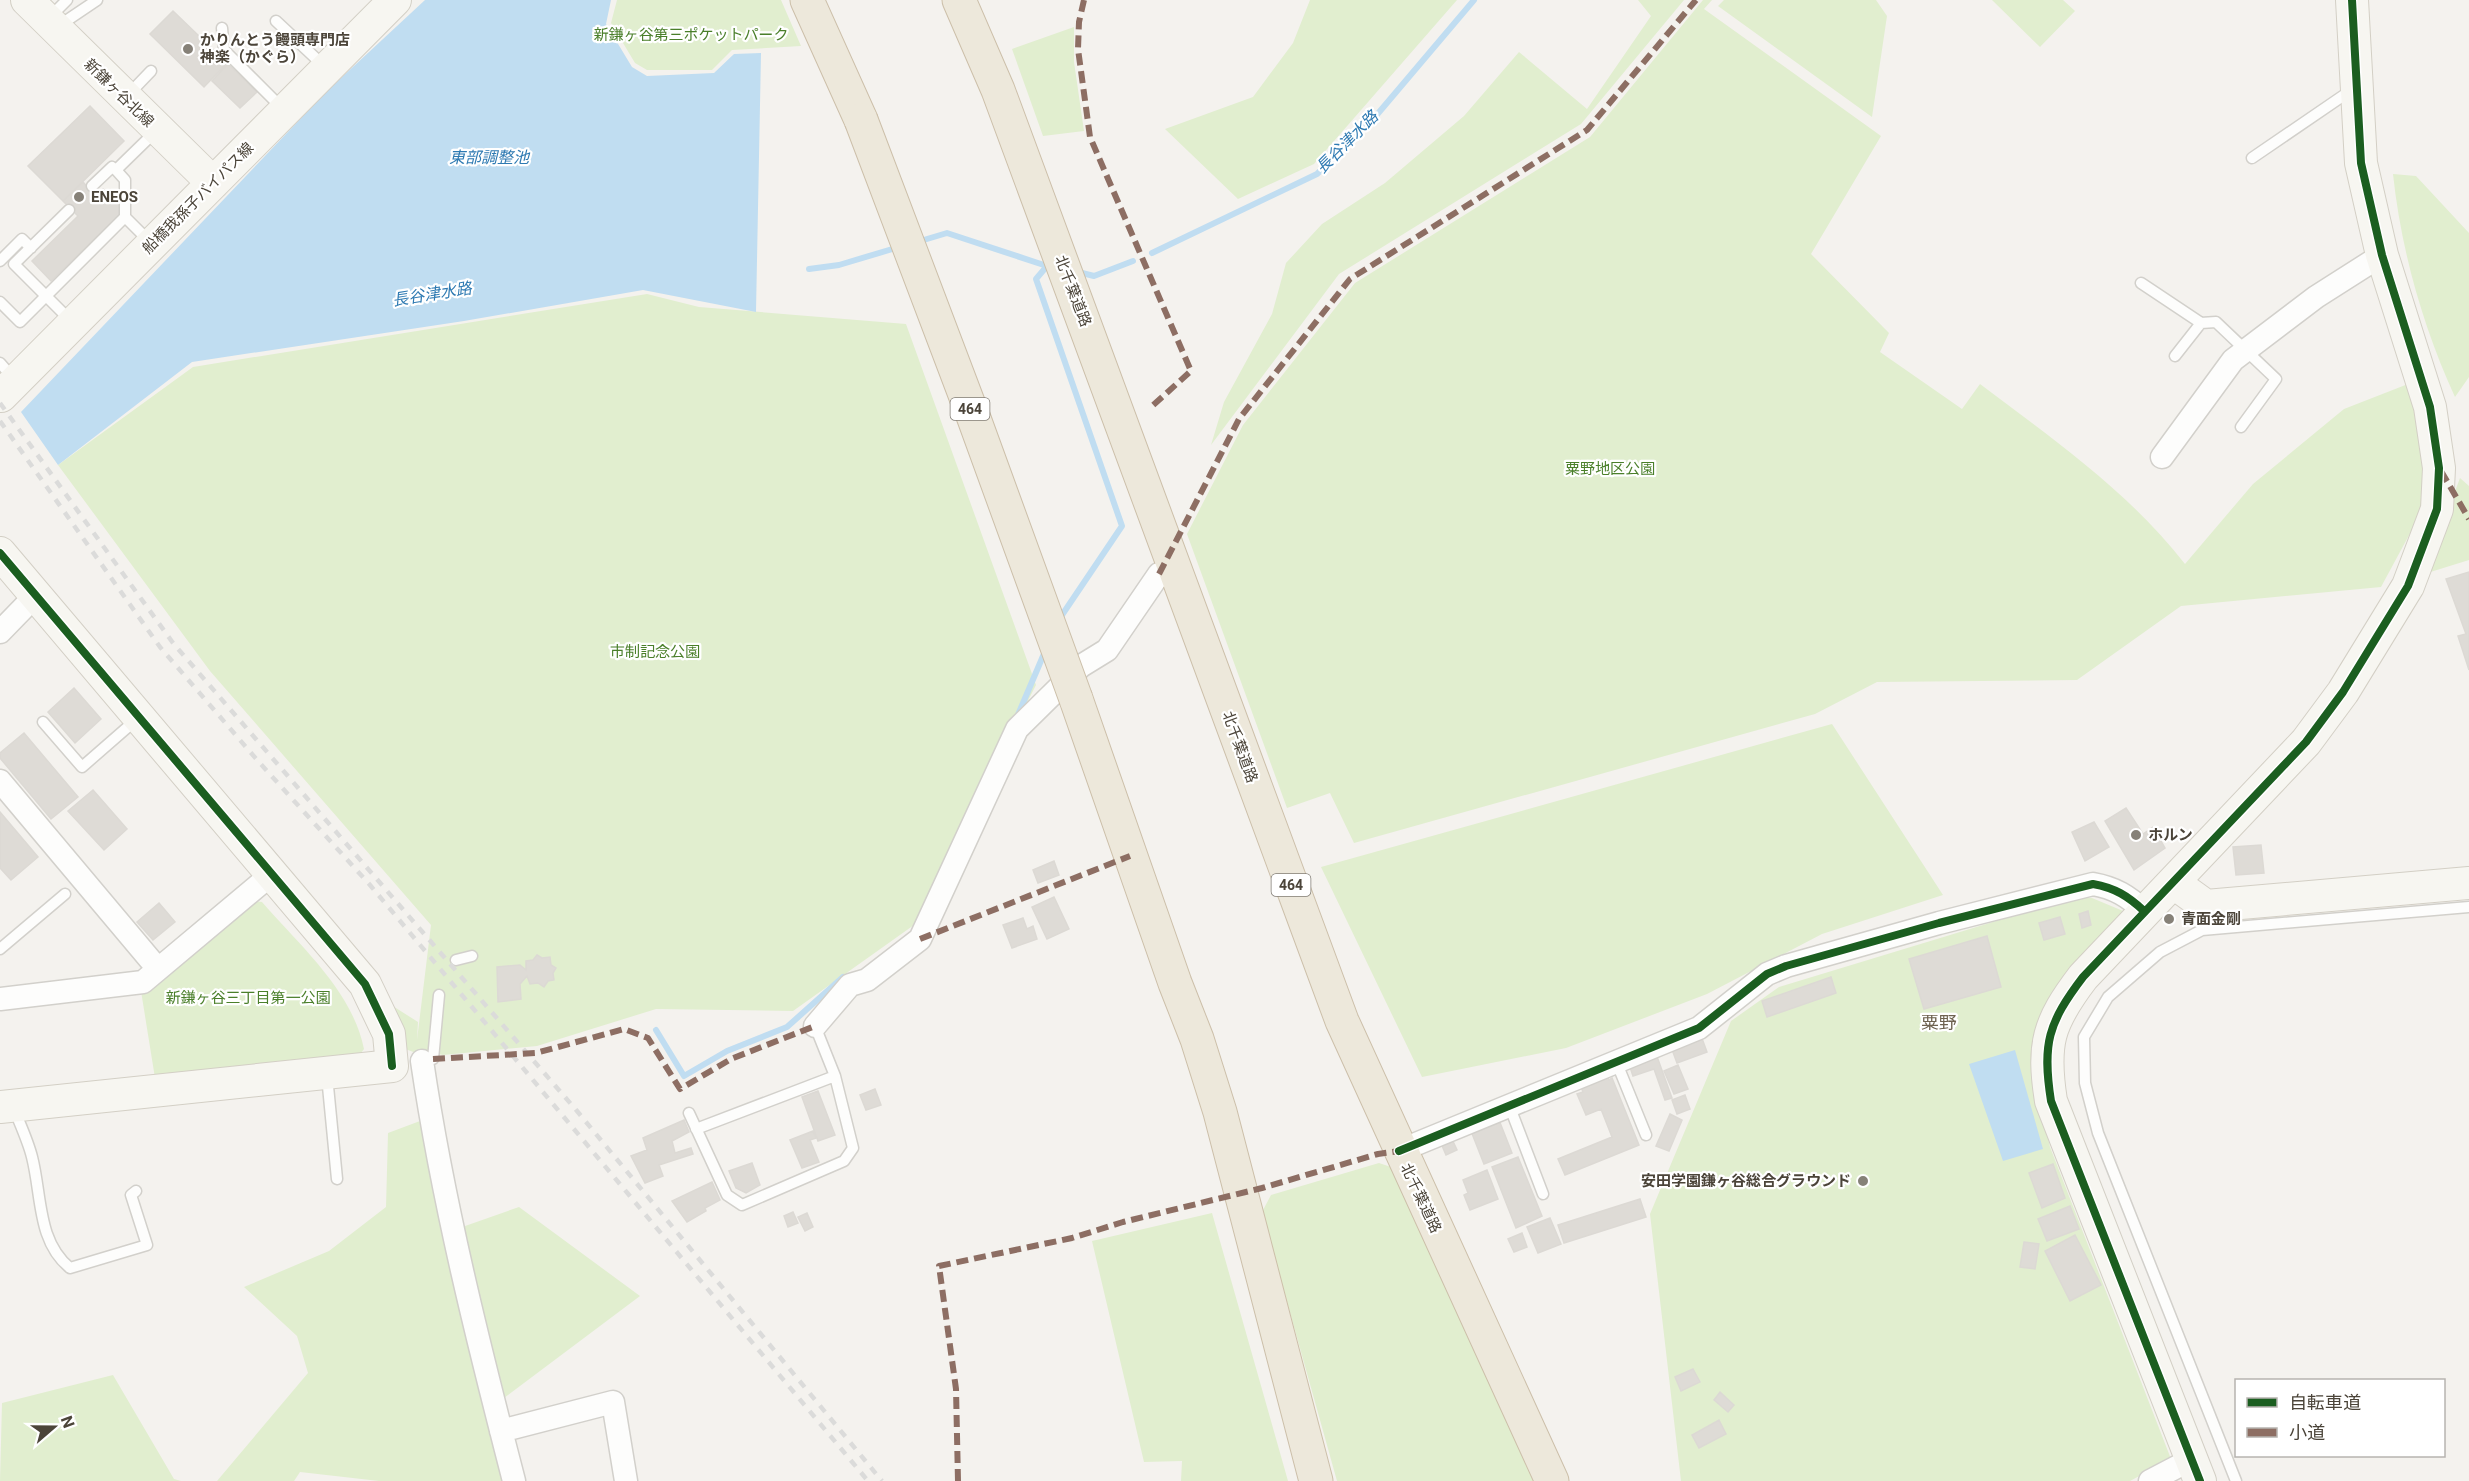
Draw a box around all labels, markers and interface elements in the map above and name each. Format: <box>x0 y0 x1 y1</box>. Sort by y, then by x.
park label: 新鎌ヶ谷第三ポケットパーク <box>593 26 789 44</box>
place label: かりんとう饅頭専門店 神楽（かぐら） <box>199 31 350 66</box>
marker: かりんとう饅頭専門店 神楽（かぐら） <box>181 42 195 56</box>
street label: 新鎌ヶ谷北線 <box>80 55 158 131</box>
water label: 長谷津水路 <box>1312 106 1383 177</box>
street label: 船橋我孫子バイパス線 <box>139 139 257 257</box>
water label: 東部調整池 <box>449 148 531 167</box>
place label: ENEOS <box>91 188 138 206</box>
marker: ENEOS <box>72 190 86 204</box>
street label: 北千葉道路 <box>1051 253 1095 329</box>
water label: 長谷津水路 <box>391 278 475 310</box>
road number: 464 <box>950 398 990 420</box>
park label: 粟野地区公園 <box>1565 460 1655 478</box>
park label: 市制記念公園 <box>610 643 700 661</box>
street label: 北千葉道路 <box>1219 709 1261 785</box>
place label: ホルン <box>2148 826 2193 844</box>
marker: ホルン <box>2129 828 2143 842</box>
road number: 464 <box>1272 874 1310 896</box>
place label: 青面金剛 <box>2181 910 2241 928</box>
marker: 青面金剛 <box>2162 912 2176 926</box>
park label: 新鎌ヶ谷三丁目第一公園 <box>165 989 331 1007</box>
district label: 粟野 <box>1921 1012 1957 1033</box>
street label: 北千葉道路 <box>1397 1160 1445 1236</box>
place label: 安田学園鎌ヶ谷総合グラウンド <box>1641 1172 1851 1190</box>
marker: 安田学園鎌ヶ谷総合グラウンド <box>1856 1174 1870 1188</box>
legend <box>2235 1379 2445 1457</box>
text: 自転車道 <box>2289 1392 2361 1413</box>
north arrow <box>24 1397 84 1457</box>
text: N <box>57 1413 78 1431</box>
text: 小道 <box>2289 1422 2325 1443</box>

